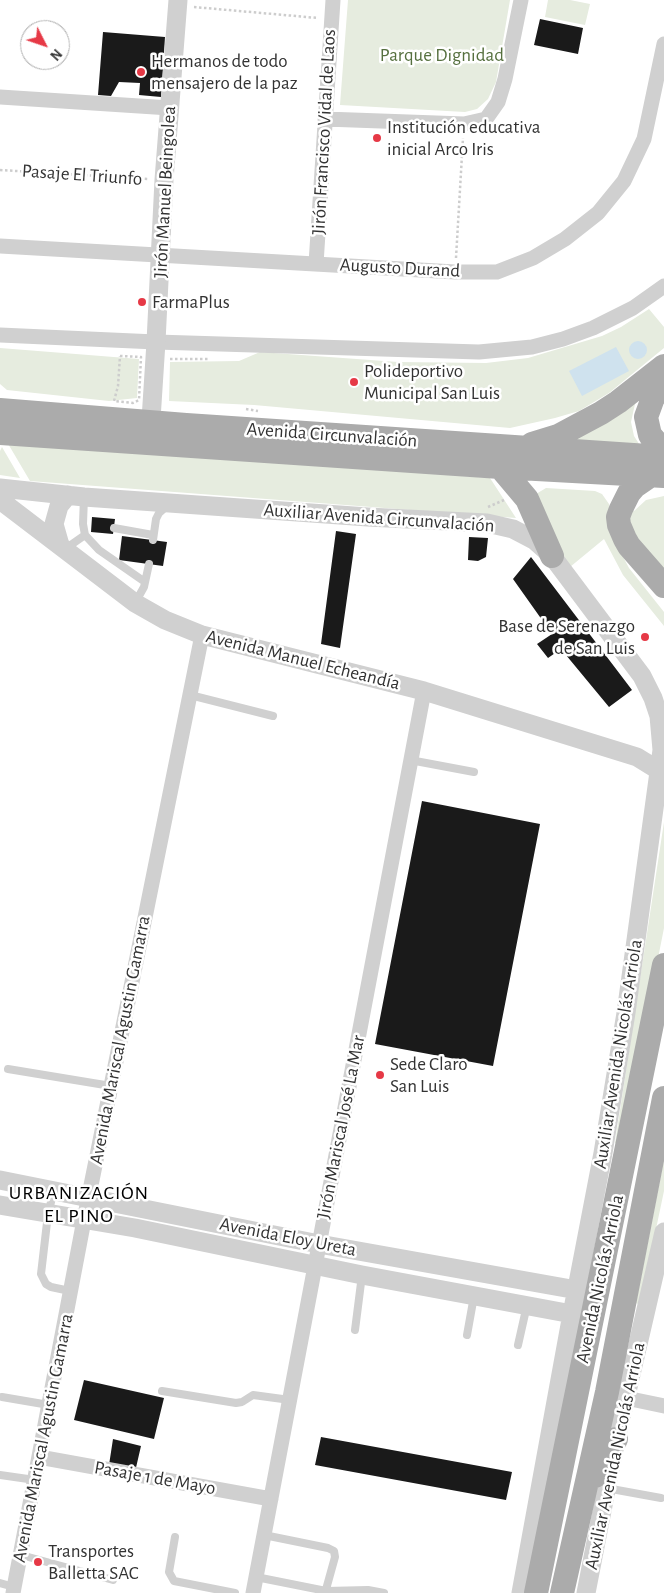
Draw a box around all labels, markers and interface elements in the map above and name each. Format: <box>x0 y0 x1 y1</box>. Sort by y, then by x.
north arrow <box>20 20 70 70</box>
street label: Jirón Francisco Vidal de Laos <box>307 29 341 235</box>
park label: Parque Dignidad <box>380 44 504 66</box>
text: N <box>47 46 64 62</box>
place label: Hermanos de todo mensajero de la paz <box>151 50 298 94</box>
marker: Hermanos de todo mensajero de la paz <box>135 66 147 78</box>
street label: Jirón Manuel Beingolea <box>149 105 181 279</box>
place label: Institución educativa inicial Arco Iris <box>387 116 540 160</box>
marker: Institución educativa inicial Arco Iris <box>371 132 383 144</box>
street label: Pasaje El Triunfo <box>21 159 143 191</box>
street label: Augusto Durand <box>339 253 461 283</box>
place label: FarmaPlus <box>152 291 230 313</box>
marker: FarmaPlus <box>136 296 148 308</box>
place label: Polideportivo Municipal San Luis <box>364 360 500 404</box>
marker: Polideportivo Municipal San Luis <box>348 376 360 388</box>
street label: Avenida Circunvalación <box>246 418 418 452</box>
street label: Auxiliar Avenida Circunvalación <box>263 499 495 537</box>
place label: Base de Serenazgo de San Luis <box>498 615 635 659</box>
street label: Avenida Manuel Echeandía <box>204 625 402 695</box>
marker: Base de Serenazgo de San Luis <box>639 631 651 643</box>
street label: Avenida Mariscal Agustin Gamarra <box>85 914 155 1166</box>
street label: Auxiliar Avenida Nicolás Arriola <box>589 938 647 1170</box>
street label: Jirón Mariscal José La Mar <box>312 1033 370 1221</box>
place label: Sede Claro San Luis <box>390 1053 468 1097</box>
marker: Sede Claro San Luis <box>374 1069 386 1081</box>
district label: URBANIZACIÓN EL PINO <box>7 1181 151 1228</box>
street label: Avenida Nicolás Arriola <box>571 1193 629 1365</box>
street label: Avenida Eloy Ureta <box>218 1213 358 1261</box>
street label: Avenida Mariscal Agustin Gamarra <box>8 1312 78 1564</box>
street label: Auxiliar Avenida Nicolás Arriola <box>580 1340 650 1572</box>
street label: Pasaje 1 de Mayo <box>93 1456 217 1500</box>
place label: Transportes Balletta SAC <box>48 1540 139 1584</box>
marker: Transportes Balletta SAC <box>32 1556 44 1568</box>

